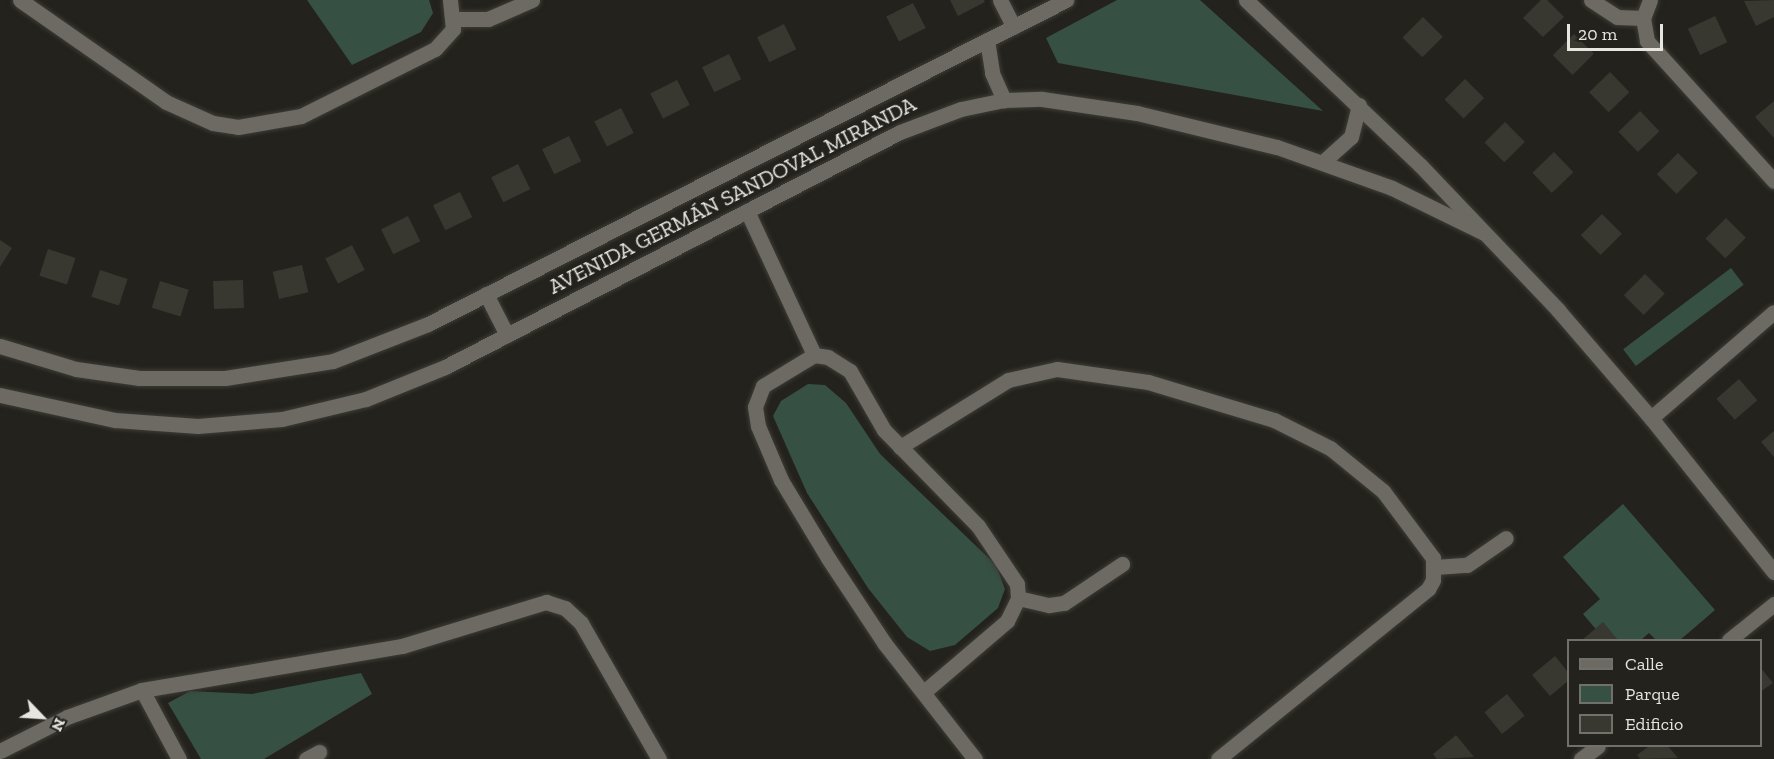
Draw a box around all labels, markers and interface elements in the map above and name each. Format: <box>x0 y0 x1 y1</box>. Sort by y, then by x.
scale bar <box>1570 12 1666 50</box>
text: 20 m <box>1578 23 1617 45</box>
street label: AVENIDA GERMÁN SANDOVAL MIRANDA <box>543 90 921 300</box>
legend <box>1567 639 1762 747</box>
text: Calle <box>1625 653 1663 675</box>
text: Parque <box>1625 683 1680 705</box>
north arrow <box>12 687 72 747</box>
text: Edificio <box>1625 713 1683 735</box>
text: N <box>48 715 70 734</box>

